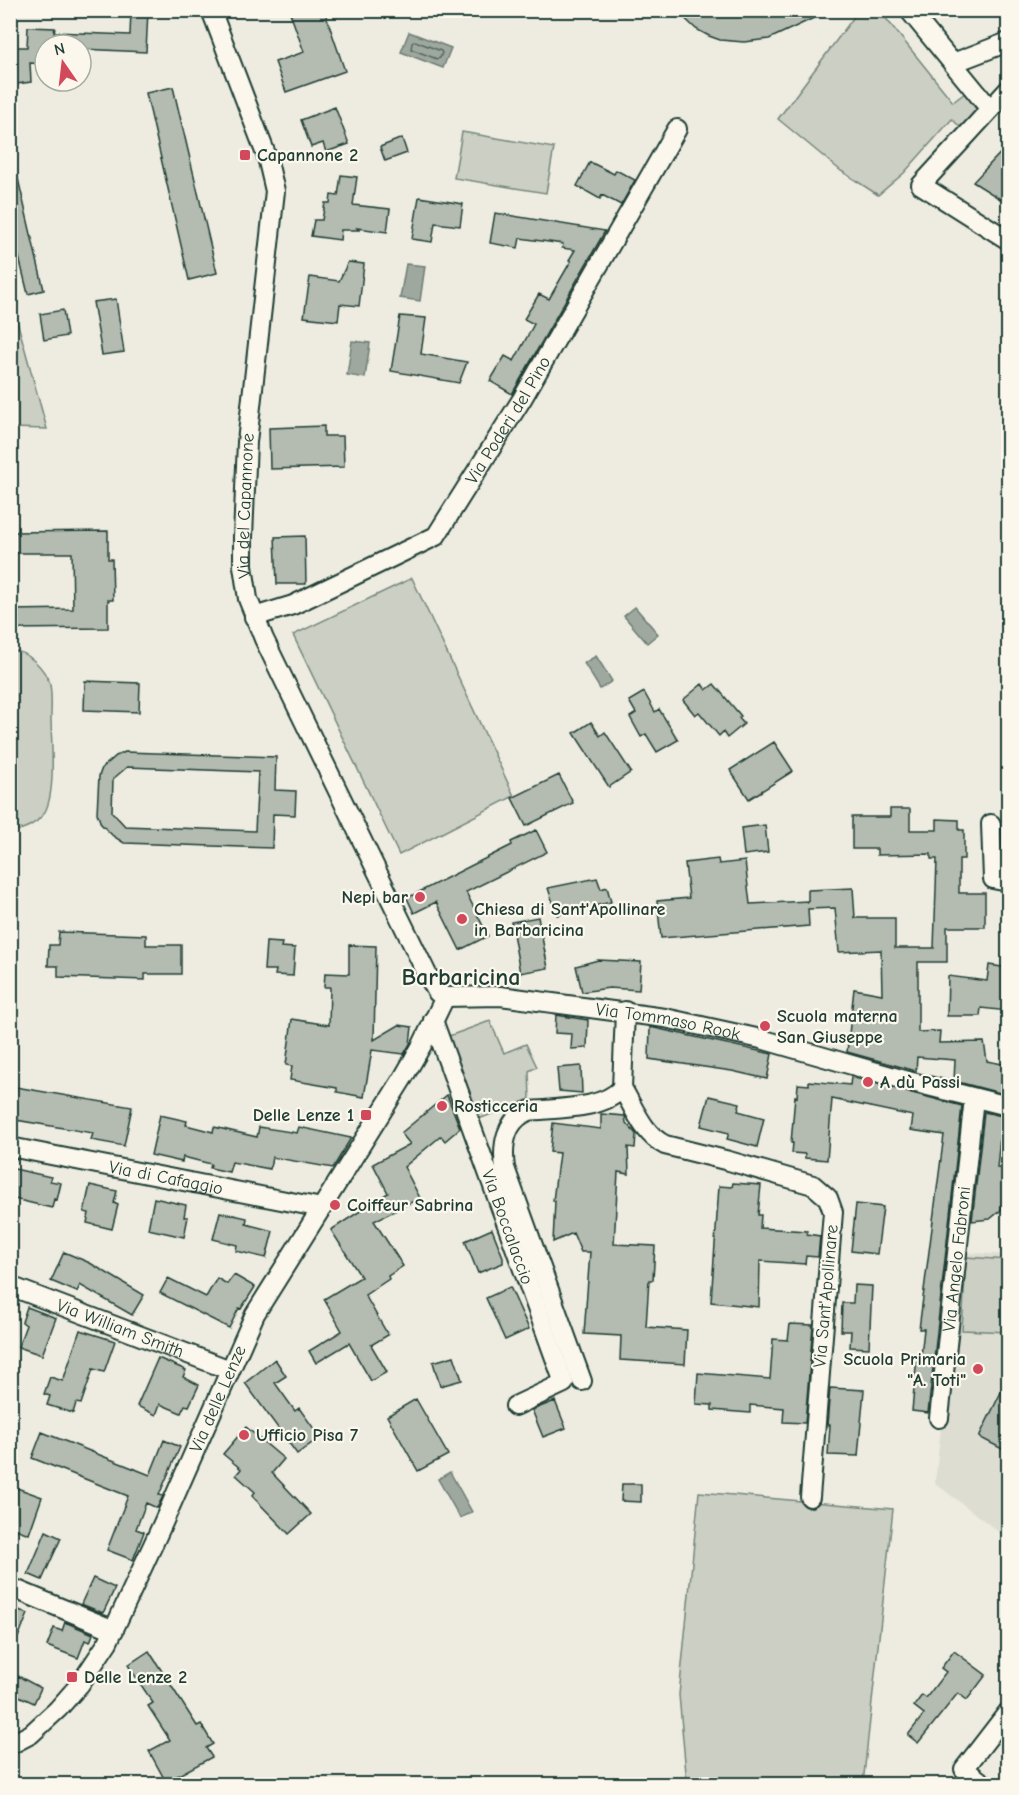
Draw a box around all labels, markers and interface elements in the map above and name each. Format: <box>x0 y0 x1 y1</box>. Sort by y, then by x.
north arrow <box>33 33 93 93</box>
text: N <box>52 39 67 59</box>
place label: Capannone 2 <box>257 145 358 166</box>
marker: Capannone 2 <box>238 148 252 162</box>
street label: Via Poderi del Pino <box>461 352 555 488</box>
street label: Via del Capannone <box>232 432 258 580</box>
place label: Nepi bar <box>341 887 409 908</box>
marker: Nepi bar <box>413 890 427 904</box>
place label: Chiesa di Sant'Apollinare in Barbaricina <box>474 899 665 941</box>
marker: Chiesa di Sant'Apollinare in Barbaricina <box>455 912 469 926</box>
district label: Barbaricina <box>401 963 521 991</box>
street label: Via Tommaso Rook <box>594 998 743 1045</box>
place label: Scuola materna San Giuseppe <box>777 1006 898 1048</box>
marker: Scuola materna San Giuseppe <box>758 1019 772 1033</box>
place label: A dù Passi <box>880 1072 960 1093</box>
marker: A dù Passi <box>861 1075 875 1089</box>
place label: Rosticceria <box>454 1096 538 1117</box>
marker: Rosticceria <box>435 1099 449 1113</box>
place label: Delle Lenze 1 <box>253 1105 354 1126</box>
marker: Delle Lenze 1 <box>359 1108 373 1122</box>
street label: Via di Cafaggio <box>107 1156 225 1199</box>
street label: Via Boccalaccio <box>477 1167 538 1287</box>
street label: Via Angelo Fabroni <box>938 1185 975 1333</box>
place label: Coiffeur Sabrina <box>347 1195 474 1216</box>
marker: Coiffeur Sabrina <box>328 1198 342 1212</box>
street label: Via Sant'Apollinare <box>809 1224 843 1368</box>
street label: Via William Smith <box>54 1294 187 1362</box>
street label: Via delle Lenze <box>185 1342 250 1456</box>
place label: Scuola Primaria "A. Toti" <box>843 1349 966 1391</box>
marker: Scuola Primaria "A. Toti" <box>971 1362 985 1376</box>
place label: Ufficio Pisa 7 <box>256 1425 358 1446</box>
marker: Ufficio Pisa 7 <box>237 1428 251 1442</box>
place label: Delle Lenze 2 <box>84 1667 187 1688</box>
marker: Delle Lenze 2 <box>65 1670 79 1684</box>

